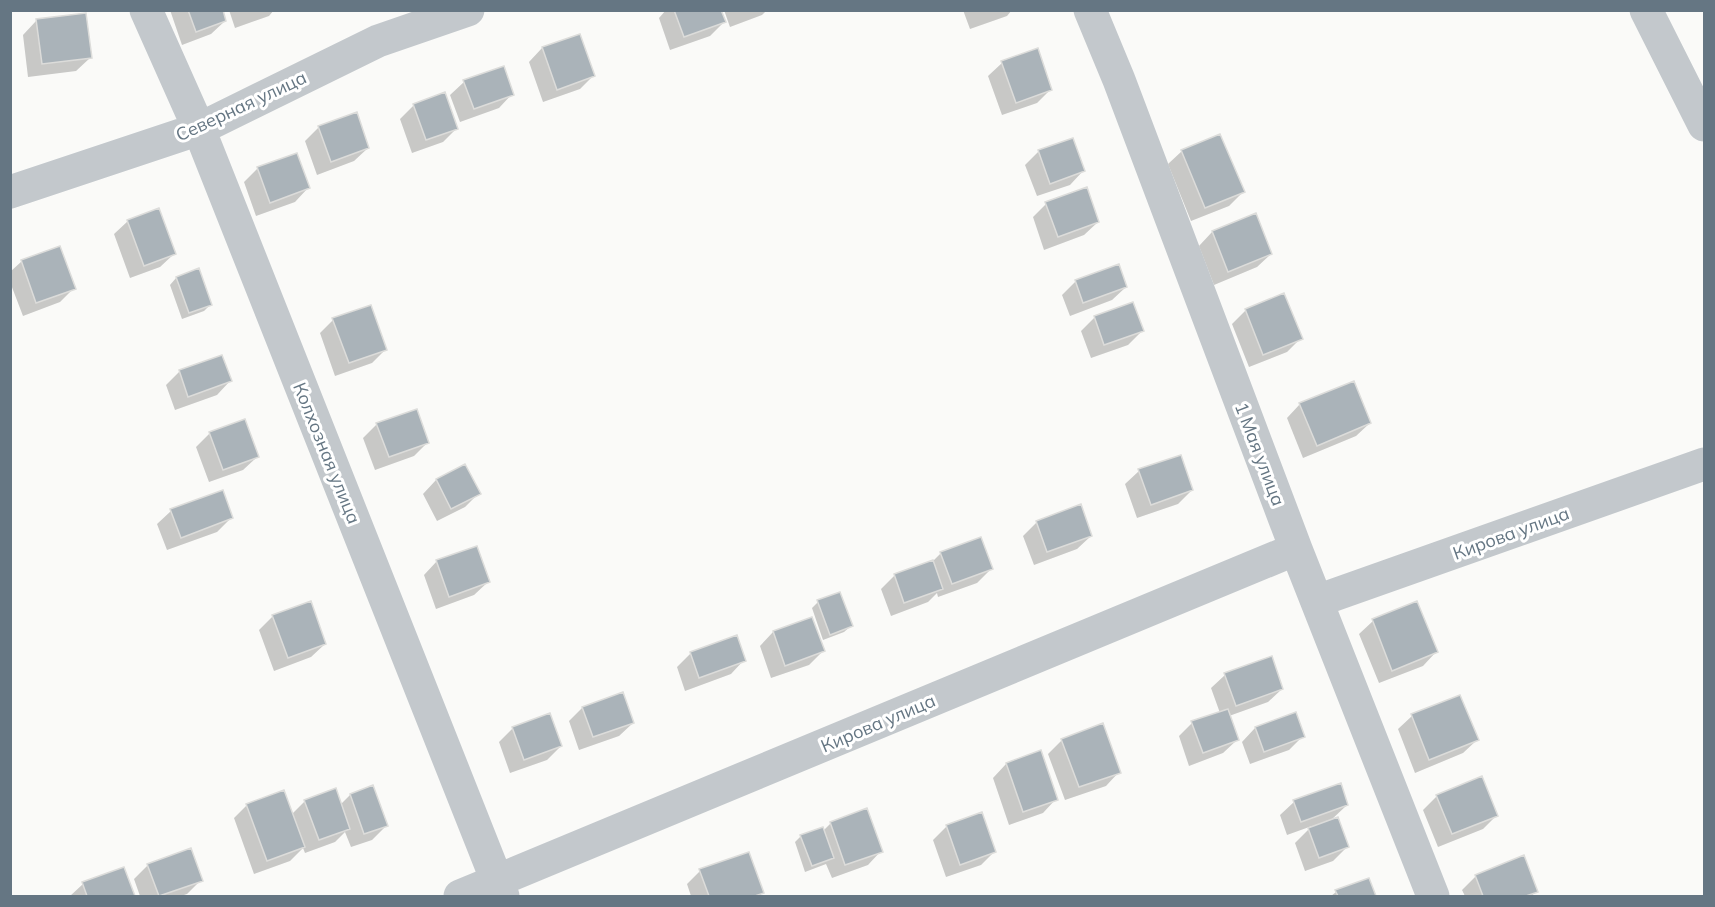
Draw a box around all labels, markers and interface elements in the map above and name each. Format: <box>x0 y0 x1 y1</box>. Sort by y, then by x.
street label: Северная улица <box>172 66 310 146</box>
street label: Колхозная улица <box>288 379 366 527</box>
street label: 1 Мая улица <box>1230 399 1290 509</box>
street label: Кирова улица <box>1450 501 1572 565</box>
street label: Кирова улица <box>817 689 939 757</box>

